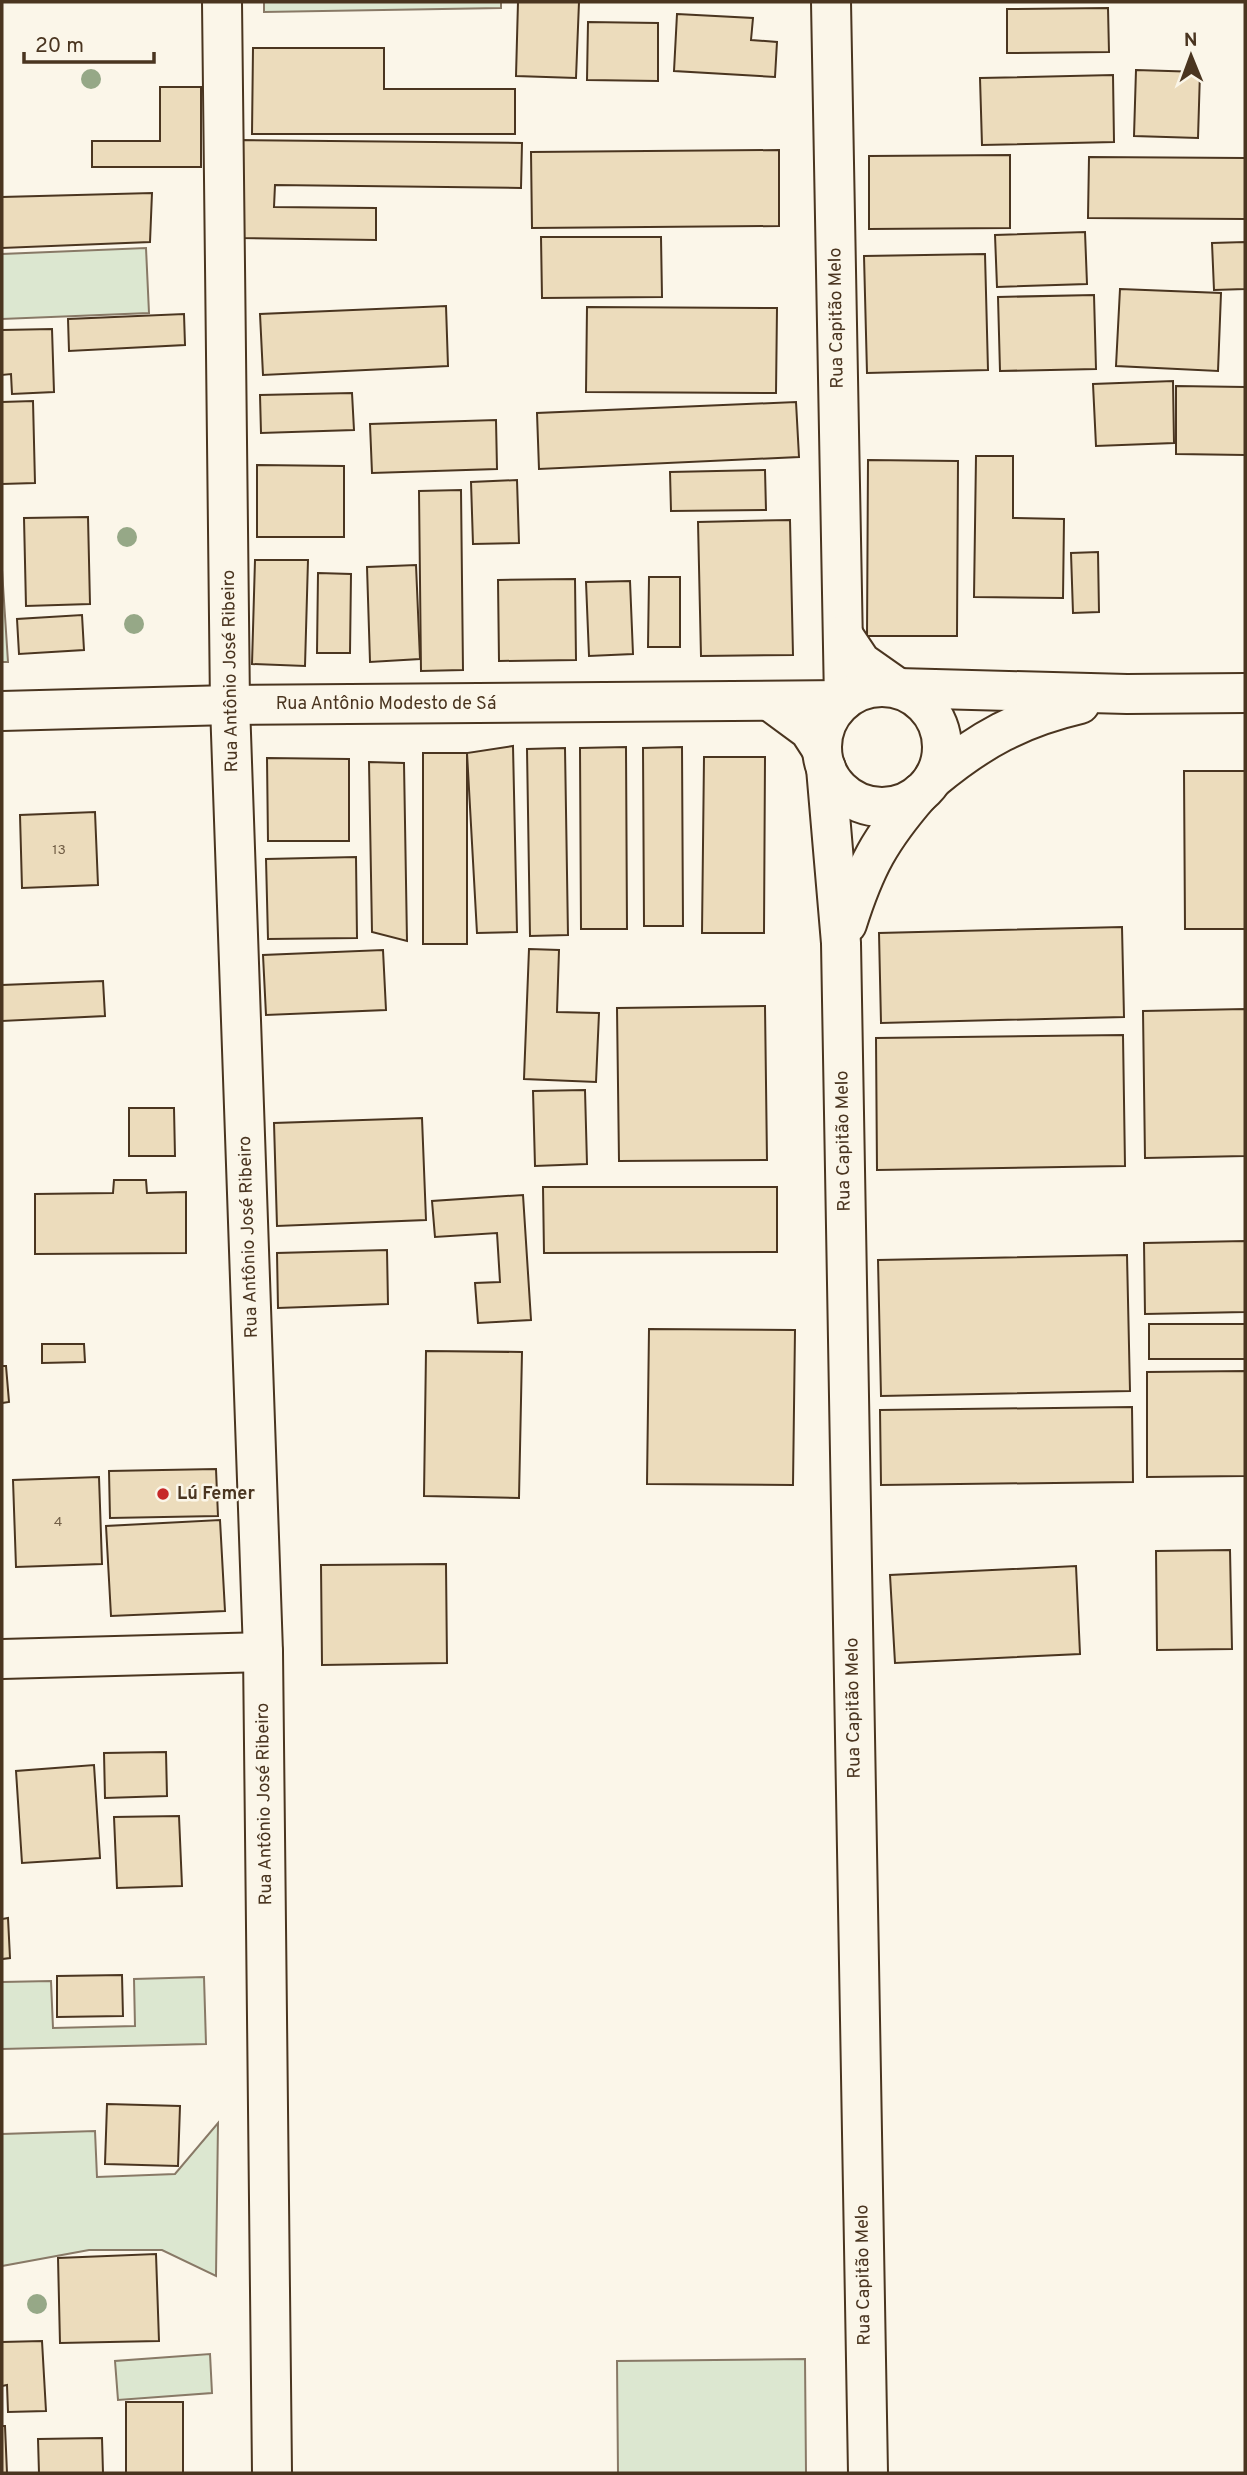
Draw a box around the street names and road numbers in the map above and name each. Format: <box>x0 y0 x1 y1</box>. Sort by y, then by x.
street label: Rua Capitão Melo <box>824 247 850 389</box>
street label: Rua Antônio José Ribeiro <box>218 570 244 772</box>
street label: Rua Antônio Modesto de Sá <box>276 693 496 716</box>
street label: Rua Capitão Melo <box>831 1070 857 1212</box>
street label: Rua Antônio José Ribeiro <box>234 1135 264 1339</box>
street label: Rua Capitão Melo <box>841 1637 867 1779</box>
street label: Rua Antônio José Ribeiro <box>252 1703 278 1905</box>
street label: Rua Capitão Melo <box>851 2204 877 2346</box>

